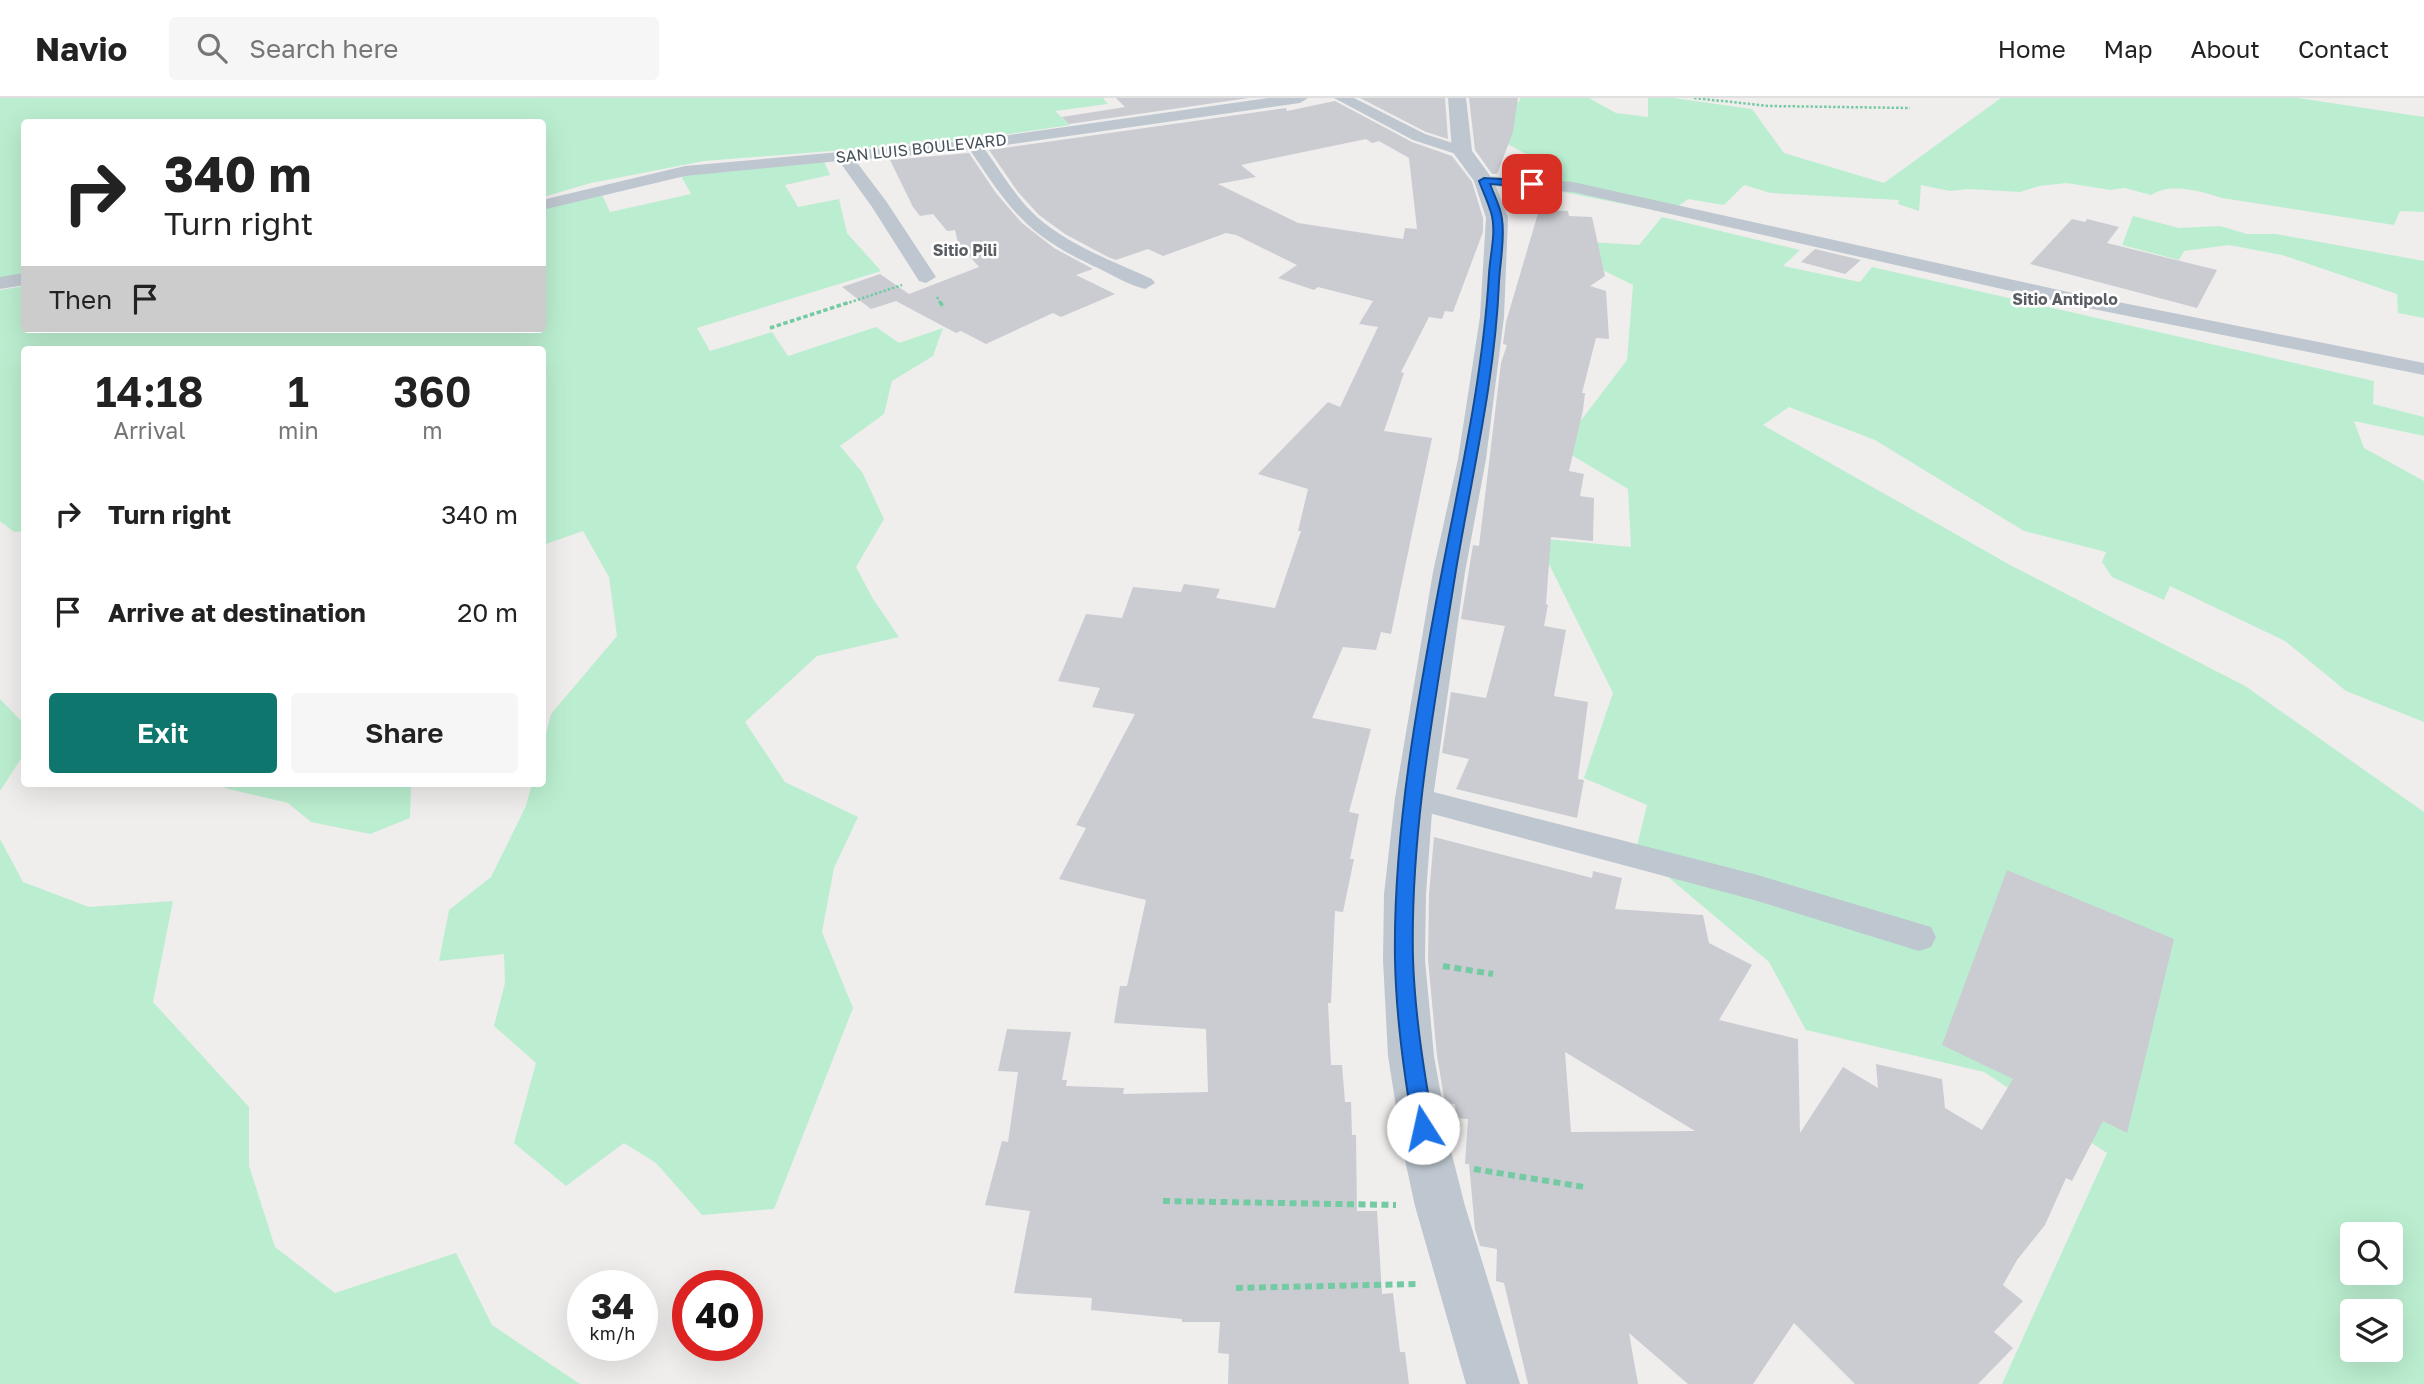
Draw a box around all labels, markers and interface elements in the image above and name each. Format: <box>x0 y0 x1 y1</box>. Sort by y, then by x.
search box <box>169 17 659 80</box>
text: Navio <box>35 29 127 68</box>
icon: search <box>193 29 231 67</box>
text: Search here <box>249 33 398 64</box>
text: Home <box>1998 34 2066 63</box>
text: Map <box>2104 34 2153 63</box>
text: About <box>2191 34 2260 63</box>
text: Contact <box>2298 34 2389 63</box>
street label: SAN LUIS BOULEVARD <box>835 129 1007 167</box>
text: 340 m <box>164 144 312 203</box>
icon: right <box>49 147 140 238</box>
pin <box>1502 154 1562 214</box>
icon: arrive <box>1513 165 1551 203</box>
text: Turn right <box>164 204 313 242</box>
district label: Sitio Pili <box>933 240 997 260</box>
icon: arrive <box>126 280 164 318</box>
text: Then <box>49 284 112 315</box>
district label: Sitio Antipolo <box>2012 289 2118 309</box>
text: 14:18 <box>95 366 204 416</box>
text: 1 <box>288 366 309 416</box>
text: 360 <box>393 366 472 416</box>
text: Arrival <box>113 416 186 444</box>
text: min <box>278 416 319 444</box>
text: m <box>422 416 443 444</box>
icon: right <box>49 495 87 533</box>
text: Turn right <box>108 499 231 530</box>
text: 340 m <box>441 499 518 530</box>
icon: arrive <box>49 593 87 631</box>
text: Arrive at destination <box>108 597 366 628</box>
text: 20 m <box>457 597 518 628</box>
button: Exit <box>49 693 277 773</box>
button: Share <box>291 693 518 773</box>
position arrow <box>1386 1091 1460 1165</box>
map controls <box>2340 1222 2403 1362</box>
button: search <box>2340 1222 2403 1285</box>
speed limit sign: 40 <box>672 1270 763 1361</box>
text: 34 <box>591 1285 634 1327</box>
button: layers <box>2340 1299 2403 1362</box>
text: km/h <box>590 1322 635 1344</box>

